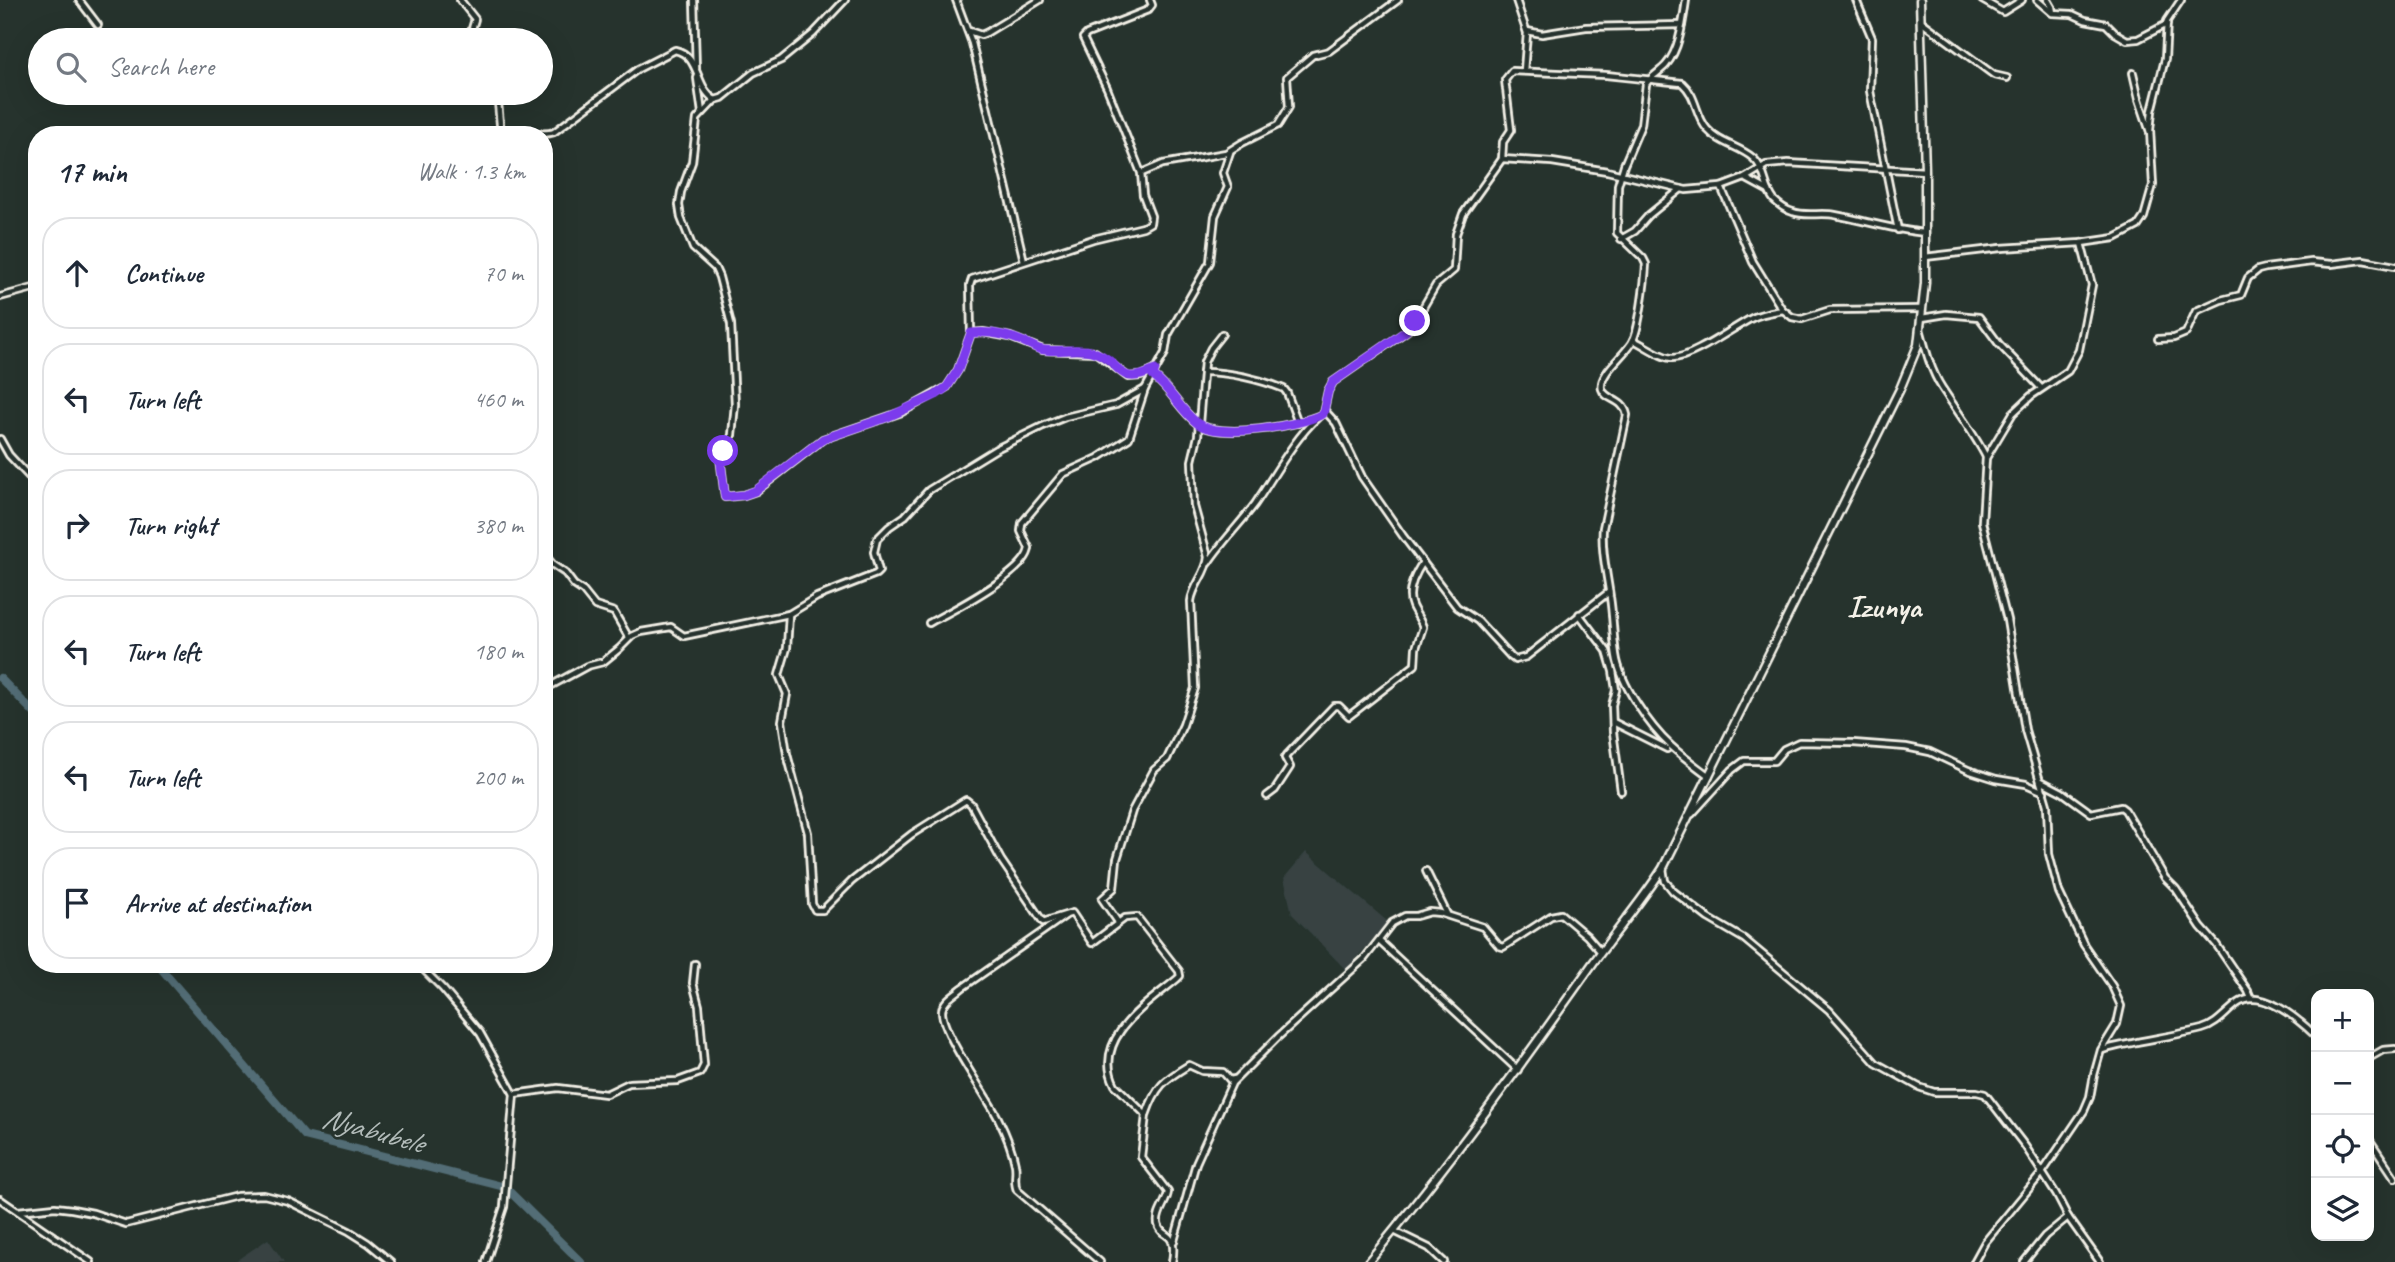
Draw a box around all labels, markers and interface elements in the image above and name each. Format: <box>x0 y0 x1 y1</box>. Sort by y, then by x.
search box <box>28 28 553 105</box>
icon: search <box>52 48 90 86</box>
text: Search here <box>108 50 214 83</box>
text: 17 min <box>56 153 127 191</box>
text: Walk · 1.3 km <box>417 157 525 186</box>
icon: ahead <box>58 254 96 292</box>
text: Continue <box>125 257 203 290</box>
text: 70 m <box>484 259 523 288</box>
route end <box>1399 305 1430 336</box>
icon: left <box>58 380 96 418</box>
text: Turn left <box>125 383 200 416</box>
text: 460 m <box>474 385 523 414</box>
route start <box>707 435 738 466</box>
icon: right <box>58 506 96 544</box>
text: Turn right <box>125 509 216 542</box>
text: 380 m <box>474 511 523 540</box>
district label: Izunya <box>1847 586 1924 627</box>
icon: left <box>58 632 96 670</box>
text: Turn left <box>125 635 200 668</box>
text: 180 m <box>474 637 523 666</box>
icon: left <box>58 758 96 796</box>
text: Turn left <box>125 761 200 794</box>
text: 200 m <box>474 763 523 792</box>
icon: arrive <box>58 884 96 922</box>
text: Arrive at destination <box>125 887 311 920</box>
map controls <box>2311 989 2374 1241</box>
button: + <box>2311 989 2374 1052</box>
button: − <box>2311 1052 2374 1115</box>
water label: Nyabubele <box>318 1098 432 1163</box>
button: locate <box>2311 1115 2374 1178</box>
button: layers <box>2311 1178 2374 1241</box>

